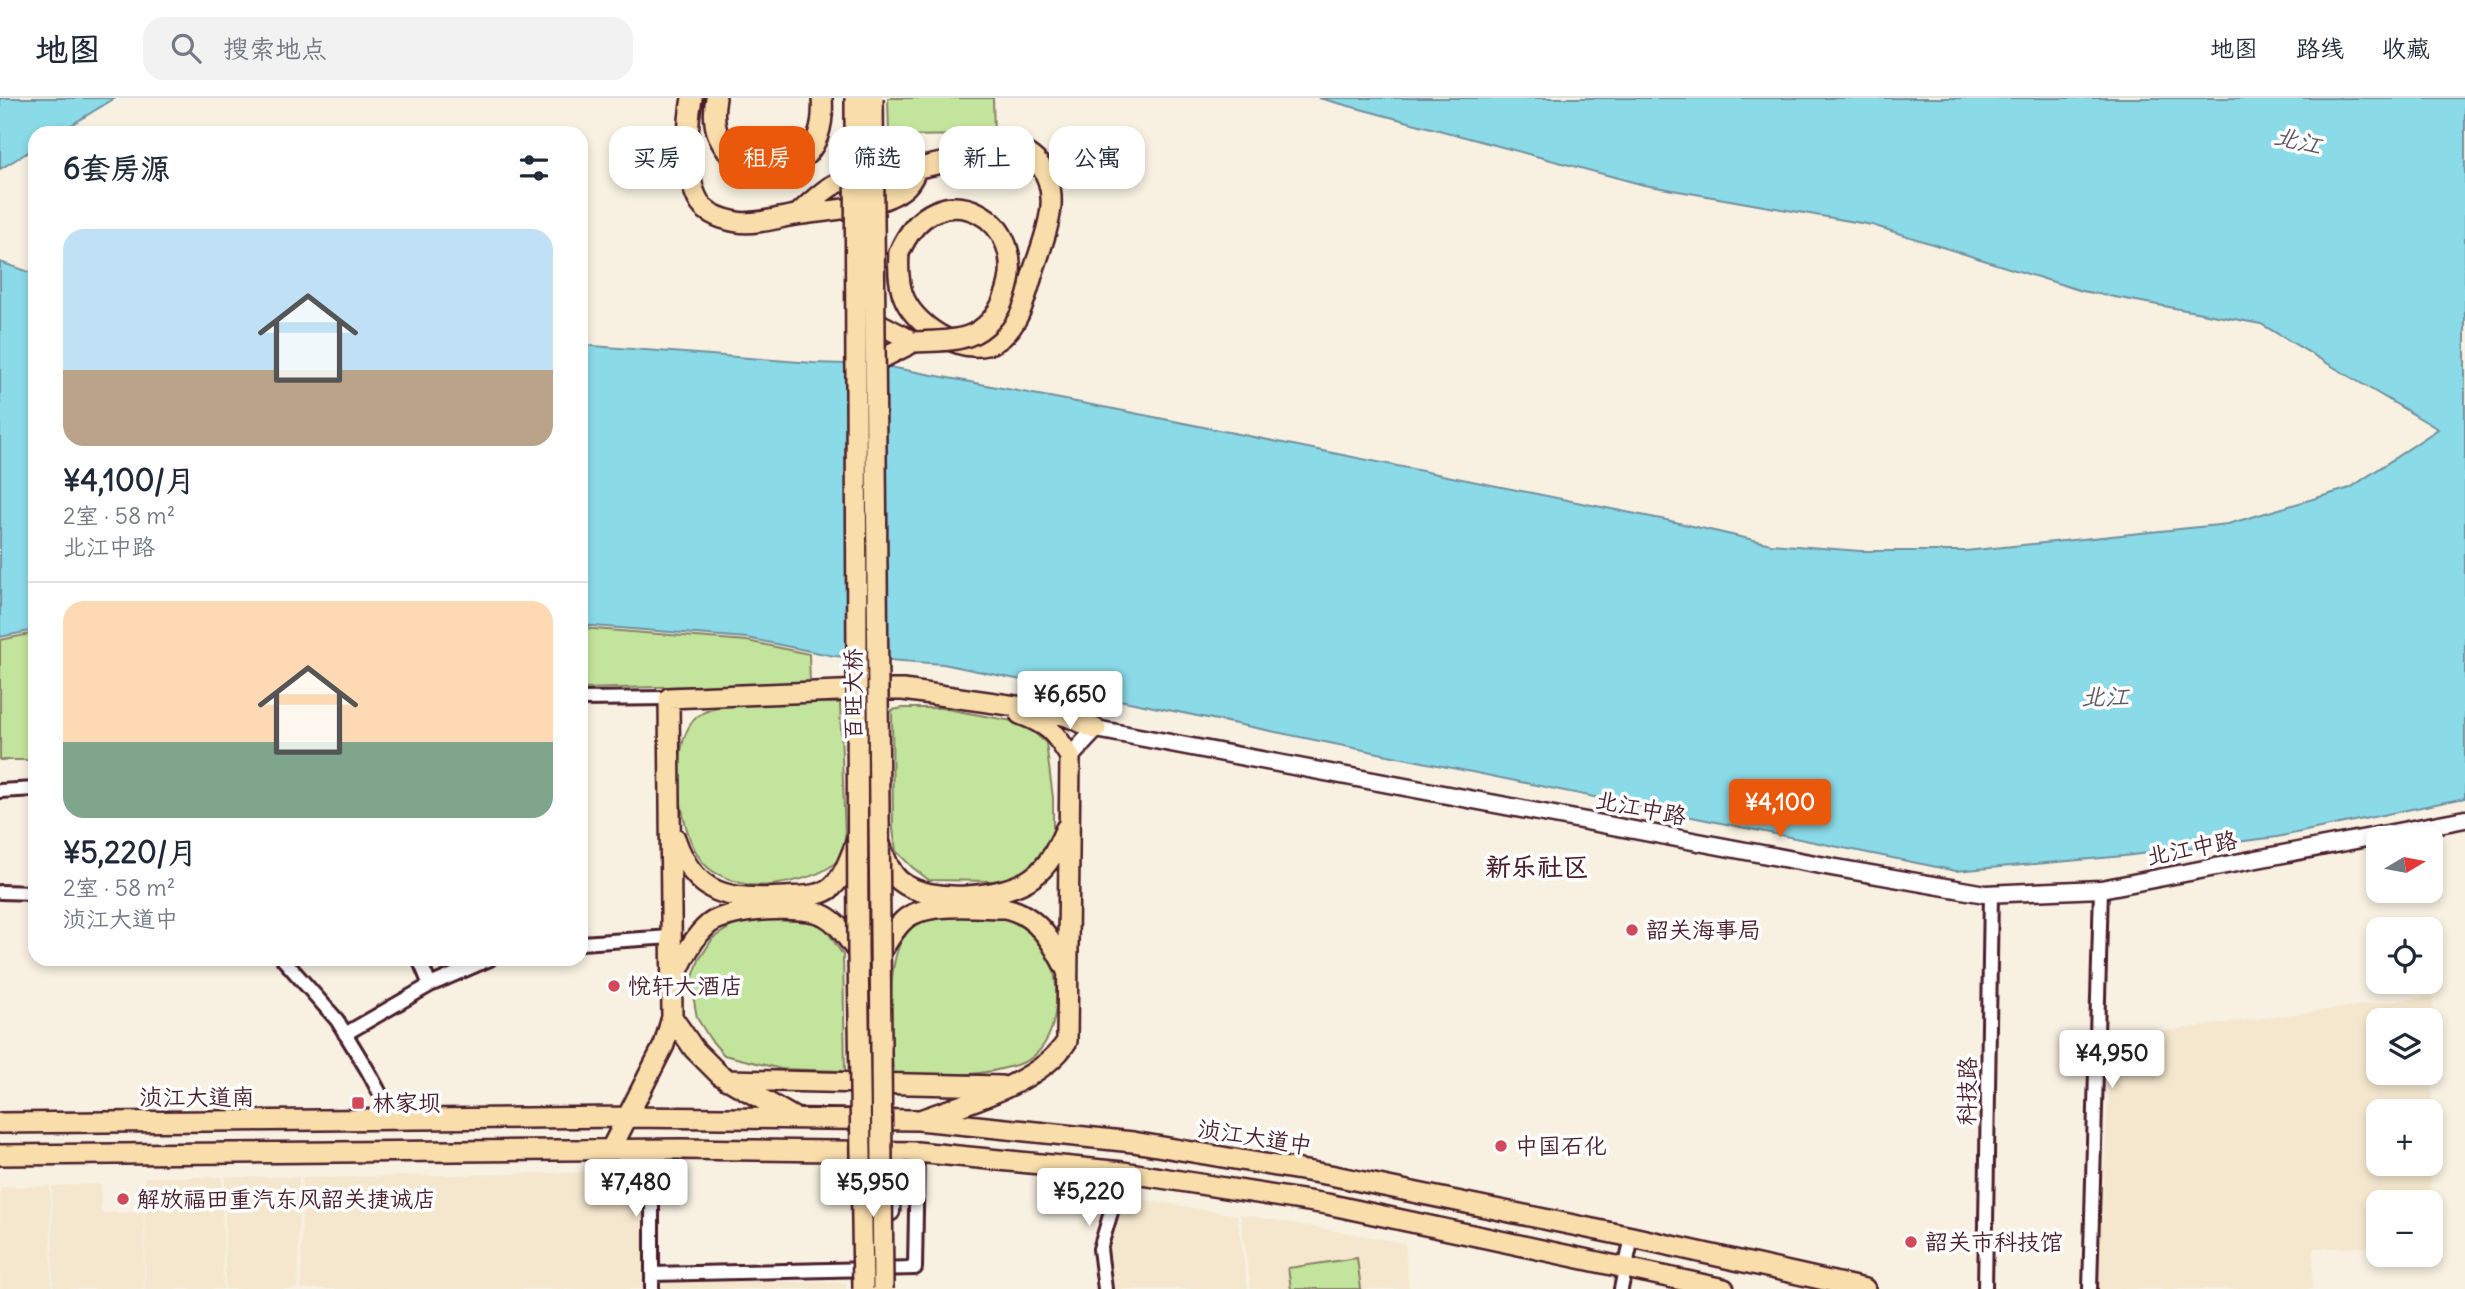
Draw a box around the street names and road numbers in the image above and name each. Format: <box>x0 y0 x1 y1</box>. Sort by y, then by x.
street label: 百旺大桥 <box>838 648 867 740</box>
street label: 北江中路 <box>1593 784 1689 831</box>
street label: 北江中路 <box>2144 824 2240 871</box>
street label: 科技路 <box>1951 1056 1982 1126</box>
street label: 浈江大道南 <box>140 1082 255 1111</box>
street label: 浈江大道中 <box>1196 1113 1314 1160</box>

